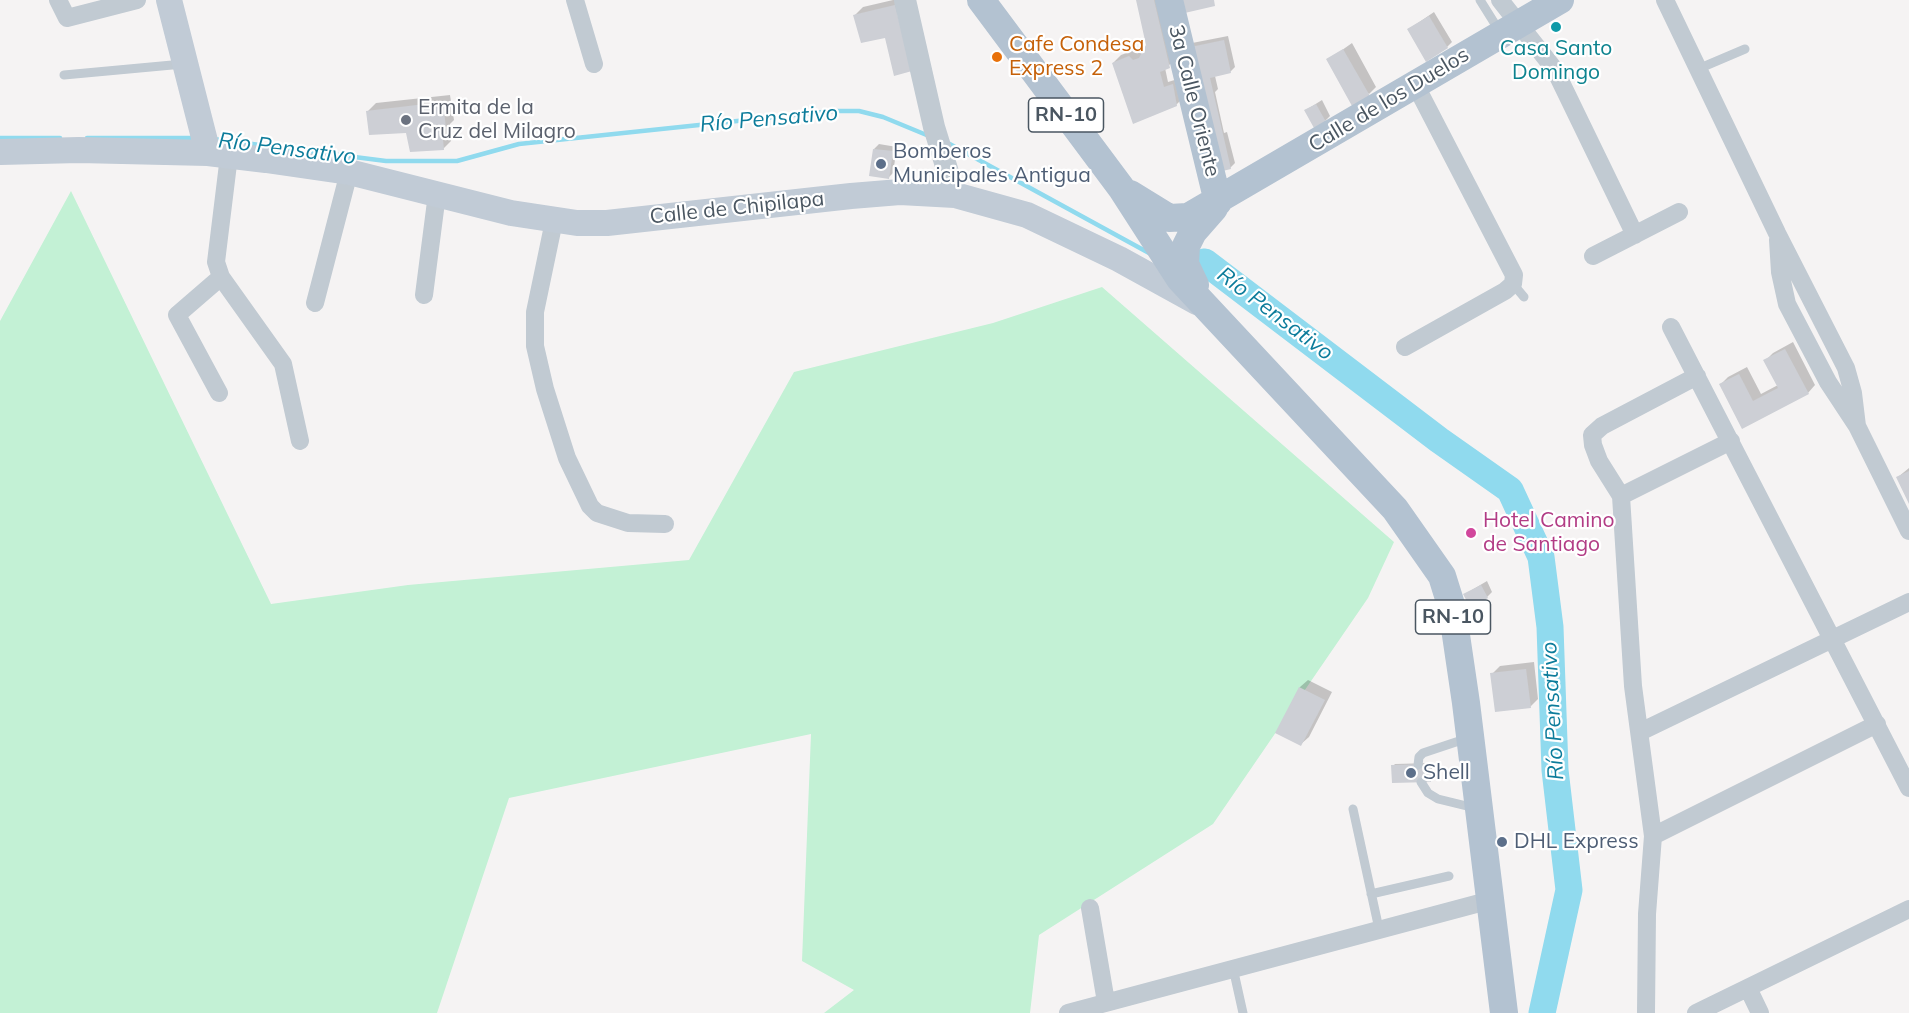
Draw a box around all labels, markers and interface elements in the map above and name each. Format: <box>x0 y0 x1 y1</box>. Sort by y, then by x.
marker: Casa Santo Domingo <box>1549 20 1563 34</box>
street label: 3a Calle Oriente <box>1163 23 1225 179</box>
place label: Cafe Condesa Express 2 <box>1009 32 1144 82</box>
place label: Casa Santo Domingo <box>1500 36 1612 86</box>
street label: Calle de los Duelos <box>1304 42 1474 158</box>
marker: Cafe Condesa Express 2 <box>990 50 1004 64</box>
place label: Ermita de la Cruz del Milagro <box>418 95 576 145</box>
road number: RN-10 <box>1028 98 1104 132</box>
water label: Río Pensativo <box>699 100 839 138</box>
marker: Ermita de la Cruz del Milagro <box>399 113 413 127</box>
water label: Río Pensativo <box>217 127 357 171</box>
place label: Bomberos Municipales Antigua <box>893 139 1091 189</box>
marker: Bomberos Municipales Antigua <box>874 157 888 171</box>
street label: Calle de Chipilapa <box>649 186 825 230</box>
water label: Río Pensativo <box>1212 262 1338 366</box>
place label: Hotel Camino de Santiago <box>1483 508 1614 558</box>
marker: Hotel Camino de Santiago <box>1464 526 1478 540</box>
road number: RN-10 <box>1416 600 1490 634</box>
water label: Río Pensativo <box>1536 641 1570 781</box>
place label: Shell <box>1423 760 1470 786</box>
marker: Shell <box>1404 766 1418 780</box>
place label: DHL Express <box>1514 829 1639 855</box>
marker: DHL Express <box>1495 835 1509 849</box>

